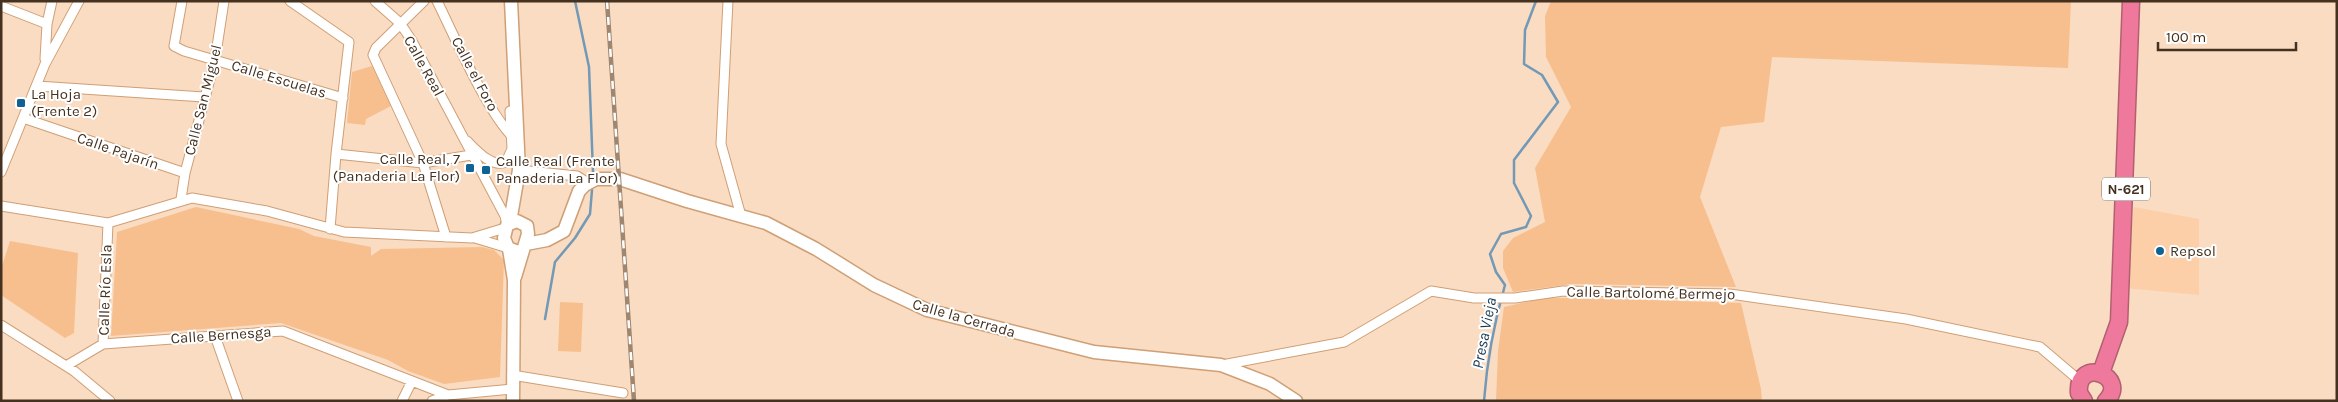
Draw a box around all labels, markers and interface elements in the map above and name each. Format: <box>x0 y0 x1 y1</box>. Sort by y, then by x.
scale bar <box>2158 20 2296 52</box>
text: 100 m <box>2166 28 2206 46</box>
street label: Calle Real <box>400 33 448 99</box>
street label: Calle el Foro <box>448 34 502 114</box>
street label: Calle San Miguel <box>181 43 225 157</box>
street label: Calle Escuelas <box>229 56 329 102</box>
place label: La Hoja (Frente 2) <box>31 85 97 120</box>
marker: La Hoja (Frente 2) <box>15 97 27 109</box>
street label: Calle Pajarín <box>75 129 161 173</box>
place label: Calle Real, 7 (Panaderia La Flor) <box>333 150 460 185</box>
place label: Calle Real (Frente Panaderia La Flor) <box>496 152 618 187</box>
marker: Calle Real, 7 (Panaderia La Flor) <box>464 162 476 174</box>
marker: Calle Real (Frente Panaderia La Flor) <box>480 164 492 176</box>
road number: N-621 <box>2102 178 2150 200</box>
place label: Repsol <box>2170 242 2216 260</box>
street label: Calle Río Esla <box>94 244 116 336</box>
marker: Repsol <box>2154 245 2166 257</box>
street label: Calle Bartolomé Bermejo <box>1566 283 1736 303</box>
street label: Calle la Cerrada <box>910 295 1018 341</box>
water label: Presa Vieja <box>1468 296 1500 370</box>
street label: Calle Bernesga <box>170 323 272 347</box>

